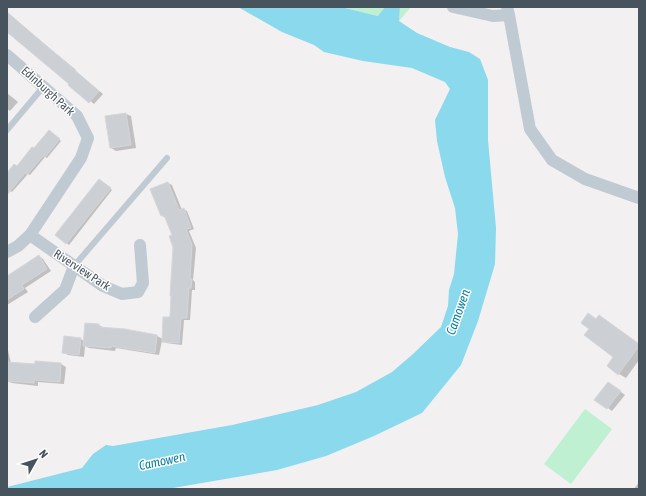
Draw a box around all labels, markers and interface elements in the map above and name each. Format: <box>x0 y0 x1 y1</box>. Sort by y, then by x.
street label: Edinburgh Park <box>19 63 78 119</box>
street label: Riverview Park <box>51 247 113 294</box>
water label: Camowen <box>443 287 473 337</box>
north arrow <box>16 440 56 480</box>
text: N <box>37 447 50 460</box>
water label: Camowen <box>137 449 187 473</box>

